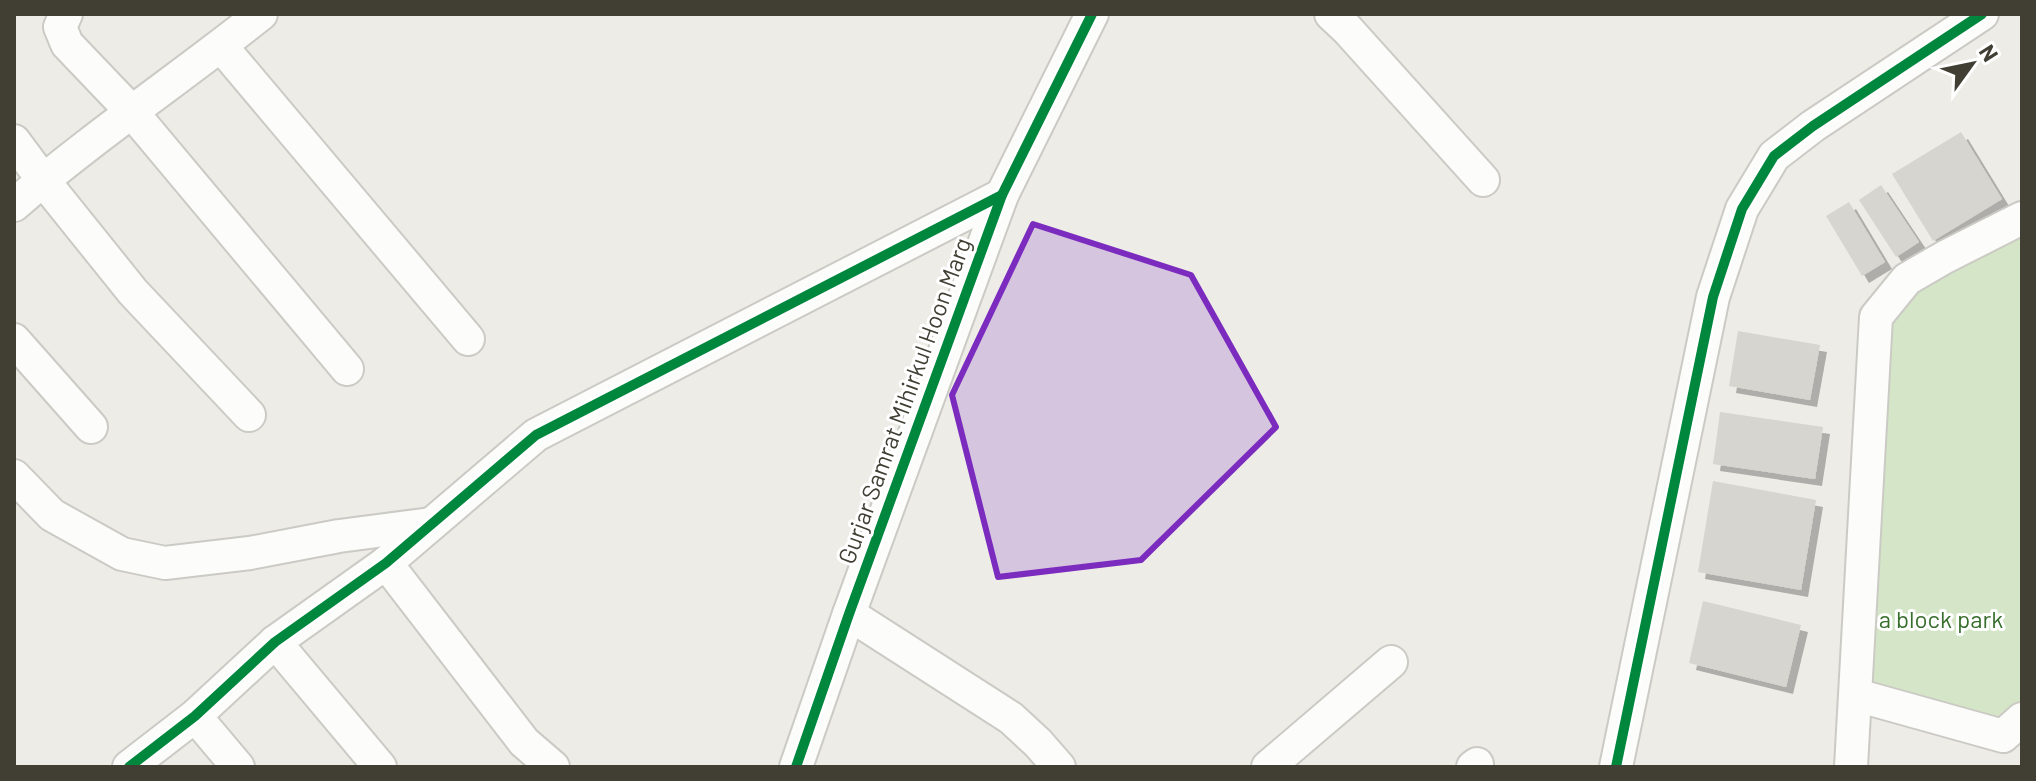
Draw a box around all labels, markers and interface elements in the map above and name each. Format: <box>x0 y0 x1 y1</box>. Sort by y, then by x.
north arrow <box>1932 24 2012 104</box>
text: N <box>1975 39 2005 66</box>
street label: Gurjar Samrat Mihirkul Hoon Marg <box>831 233 976 568</box>
park label: a block park <box>1879 604 2003 633</box>

